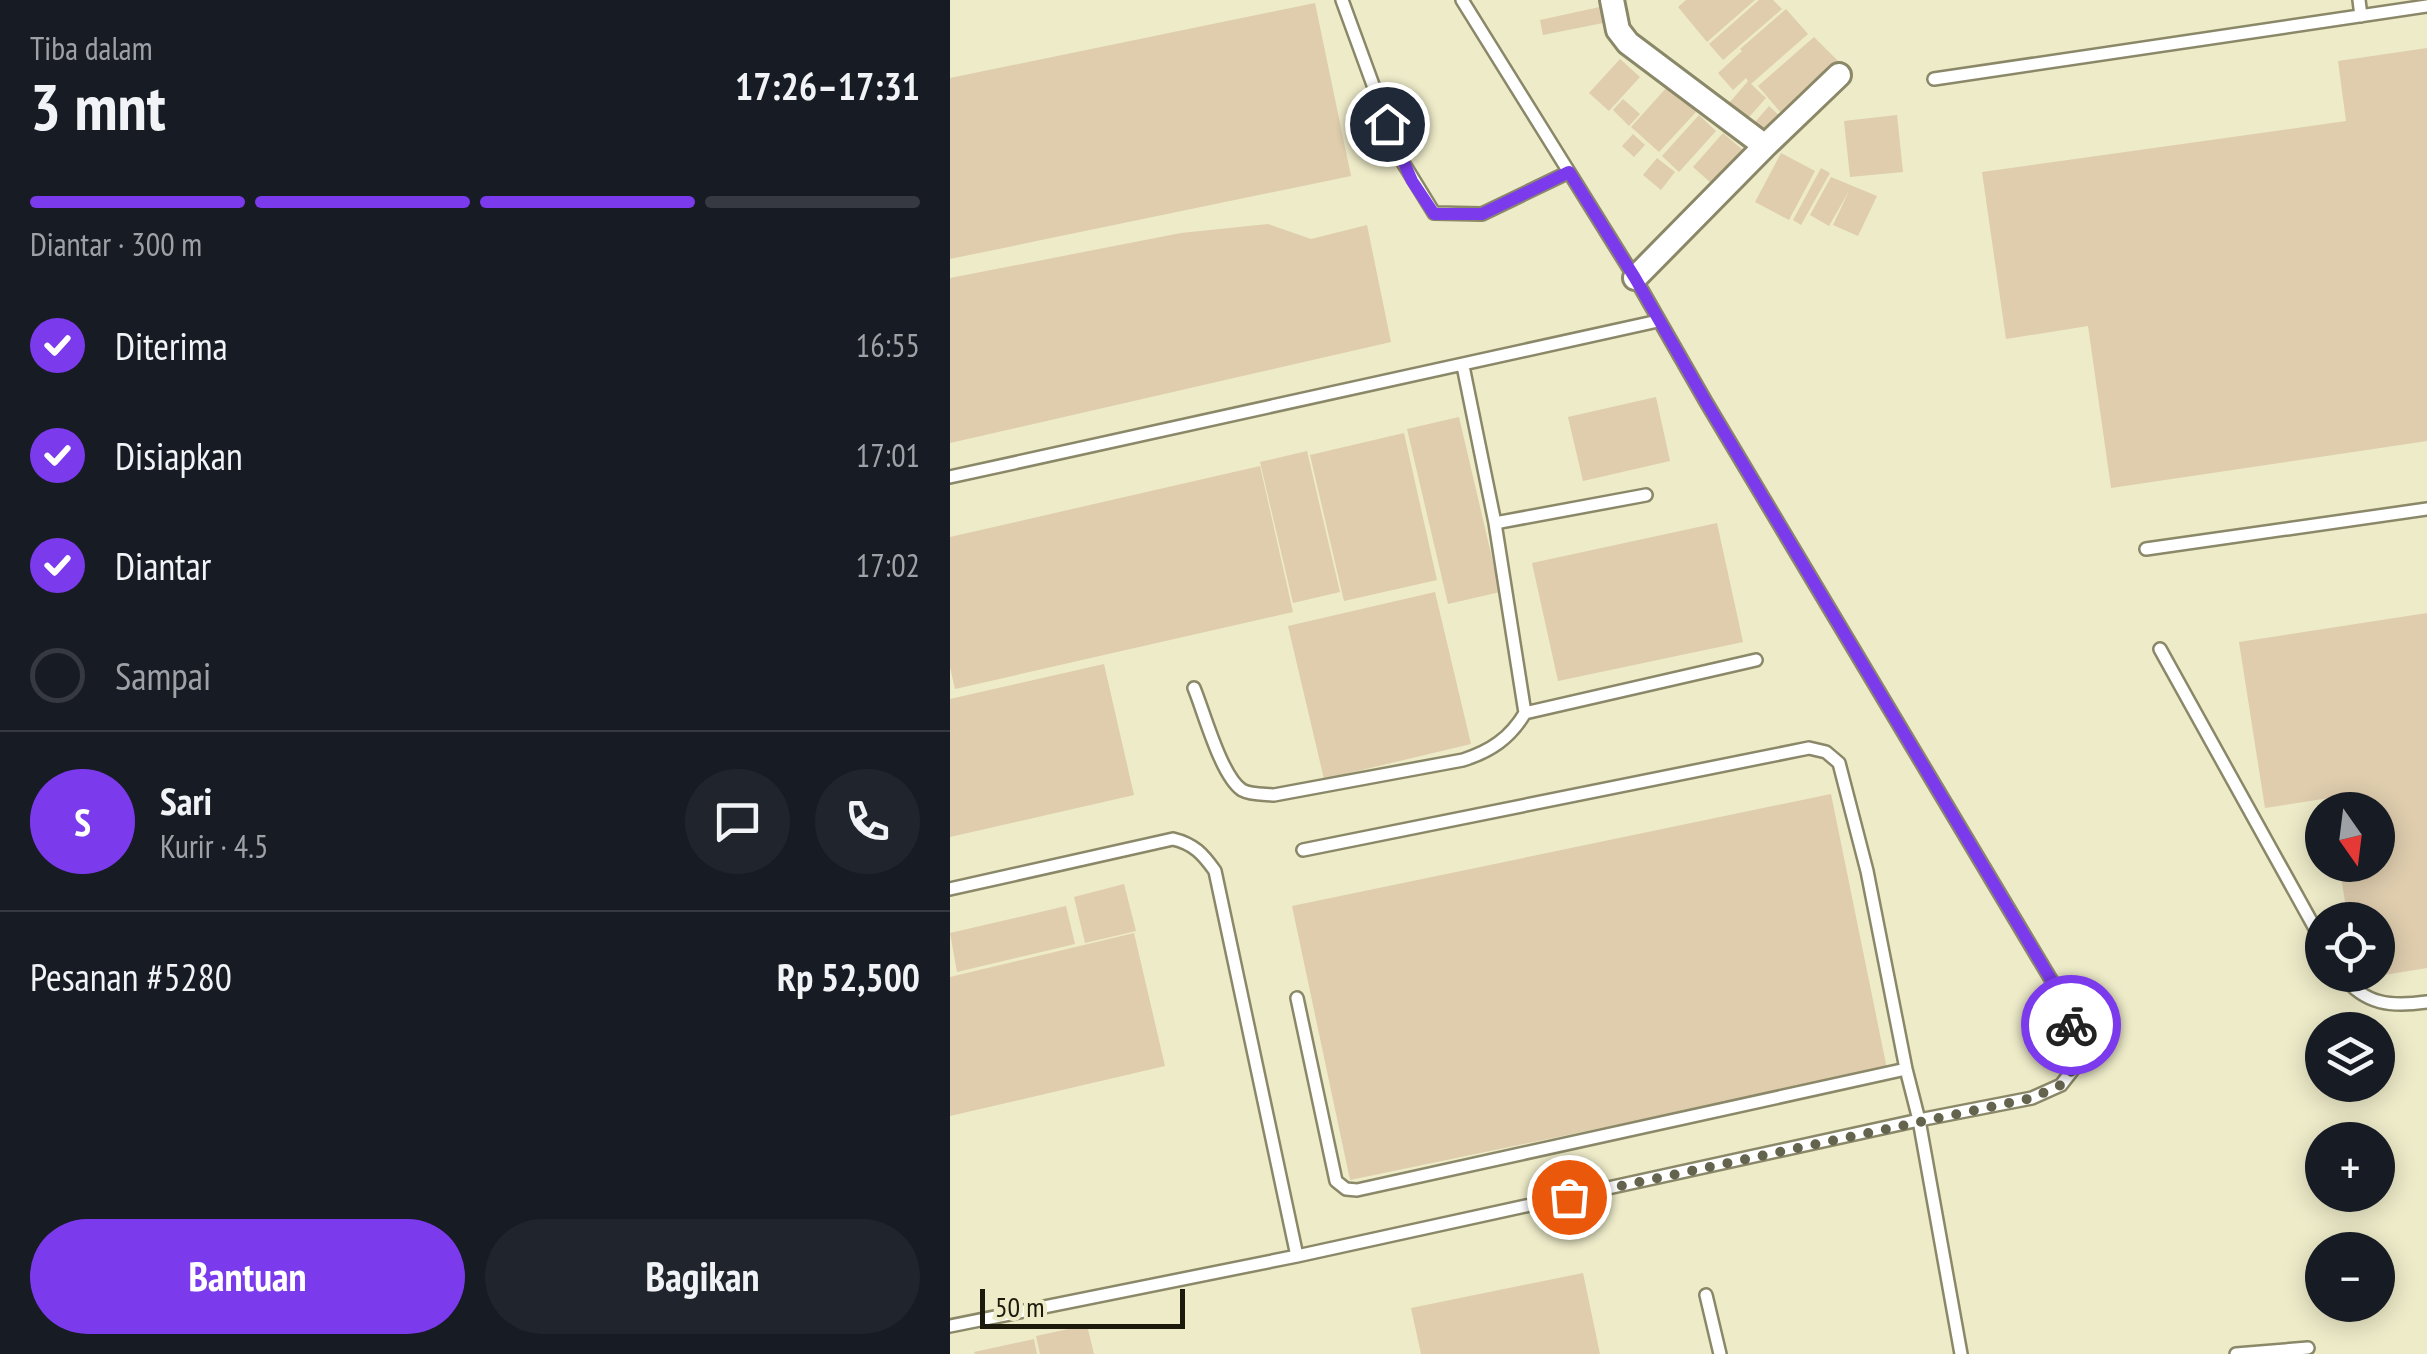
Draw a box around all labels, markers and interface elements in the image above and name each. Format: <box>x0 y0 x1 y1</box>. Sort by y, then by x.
text: Tiba dalam <box>30 27 152 69</box>
text: 17:26–17:31 <box>735 61 920 110</box>
text: 3 mnt <box>30 64 166 148</box>
pin <box>1345 82 1430 167</box>
icon: home <box>1360 97 1415 152</box>
text: Diantar · 300 m <box>30 223 202 265</box>
icon: check <box>30 318 85 373</box>
text: Diterima <box>115 321 228 370</box>
text: 16:55 <box>856 324 920 366</box>
icon: check <box>30 428 85 483</box>
text: Disiapkan <box>115 431 243 480</box>
text: 17:01 <box>856 434 920 476</box>
icon: check <box>30 538 85 593</box>
text: Diantar <box>115 541 211 590</box>
text: 17:02 <box>856 544 920 586</box>
text: Sampai <box>115 651 211 700</box>
button: chat <box>685 769 790 874</box>
button: phone <box>815 769 920 874</box>
text: Sari <box>160 776 212 825</box>
north arrow <box>2305 792 2395 882</box>
map controls <box>2305 792 2395 1322</box>
text: S <box>74 797 91 846</box>
text: Kurir · 4.5 <box>160 825 268 867</box>
button: locate <box>2305 902 2395 992</box>
text: Pesanan #5280 <box>30 952 232 1001</box>
text: Rp 52,500 <box>777 952 920 1001</box>
courier <box>2021 975 2121 1075</box>
icon: bike <box>2044 998 2099 1053</box>
button: layers <box>2305 1012 2395 1102</box>
button: + <box>2305 1122 2395 1212</box>
pin <box>1527 1155 1612 1240</box>
icon: bag <box>1542 1170 1597 1225</box>
button: Bantuan <box>30 1219 465 1334</box>
button: Bagikan <box>485 1219 920 1334</box>
button: − <box>2305 1232 2395 1322</box>
scale bar <box>980 1284 1185 1328</box>
text: 50 m <box>995 1288 1044 1325</box>

